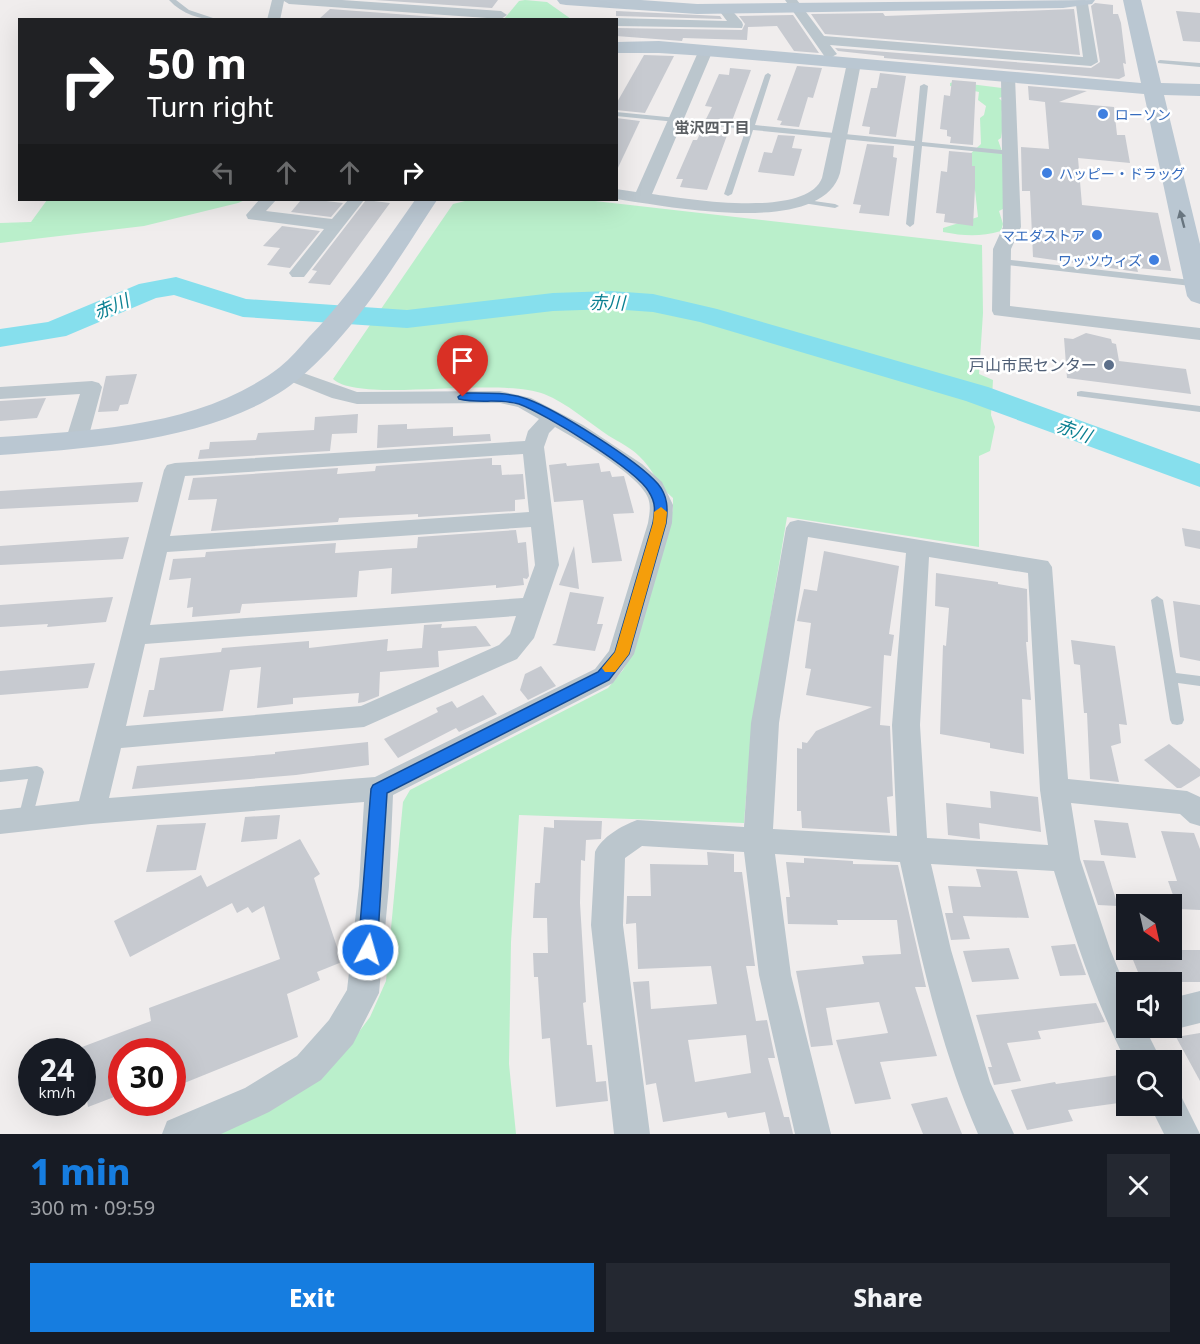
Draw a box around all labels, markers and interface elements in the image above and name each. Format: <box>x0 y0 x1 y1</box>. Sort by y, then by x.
text: 50 m <box>147 34 247 91</box>
icon: right <box>48 42 126 120</box>
text: Turn right <box>147 88 273 125</box>
place label: ローソン <box>1115 105 1171 124</box>
marker: ローソン <box>1096 107 1110 121</box>
district label: 蛍沢四丁目 <box>674 117 750 137</box>
icon: left <box>207 156 240 189</box>
icon: ahead <box>270 156 303 189</box>
icon: ahead <box>333 156 366 189</box>
icon: right <box>396 156 429 189</box>
place label: ハッピー・ドラッグ <box>1059 164 1185 183</box>
marker: ハッピー・ドラッグ <box>1040 166 1054 180</box>
one-way arrow <box>1177 210 1187 228</box>
place label: マエダストア <box>1001 226 1085 245</box>
marker: マエダストア <box>1090 228 1104 242</box>
place label: ワッツウィズ <box>1058 251 1142 270</box>
marker: ワッツウィズ <box>1147 253 1161 267</box>
water label: 赤川 <box>90 287 134 324</box>
water label: 赤川 <box>589 290 627 314</box>
pin <box>437 335 488 397</box>
icon: arrive <box>446 344 479 377</box>
place label: 戸山市民センター <box>969 354 1097 376</box>
marker: 戸山市民センター <box>1102 358 1116 372</box>
water label: 赤川 <box>1053 413 1097 448</box>
north arrow <box>1116 894 1182 960</box>
map controls <box>1116 894 1182 1116</box>
position arrow <box>336 918 400 982</box>
button: sound <box>1116 972 1182 1038</box>
speed limit sign: 30 <box>108 1038 186 1116</box>
text: 24 <box>40 1049 74 1090</box>
button: search <box>1116 1050 1182 1116</box>
text: km/h <box>39 1082 75 1102</box>
text: 1 min <box>30 1147 131 1196</box>
button: close <box>1107 1154 1170 1217</box>
text: 300 m · 09:59 <box>30 1194 155 1221</box>
button: Exit <box>30 1263 594 1332</box>
button: Share <box>606 1263 1170 1332</box>

